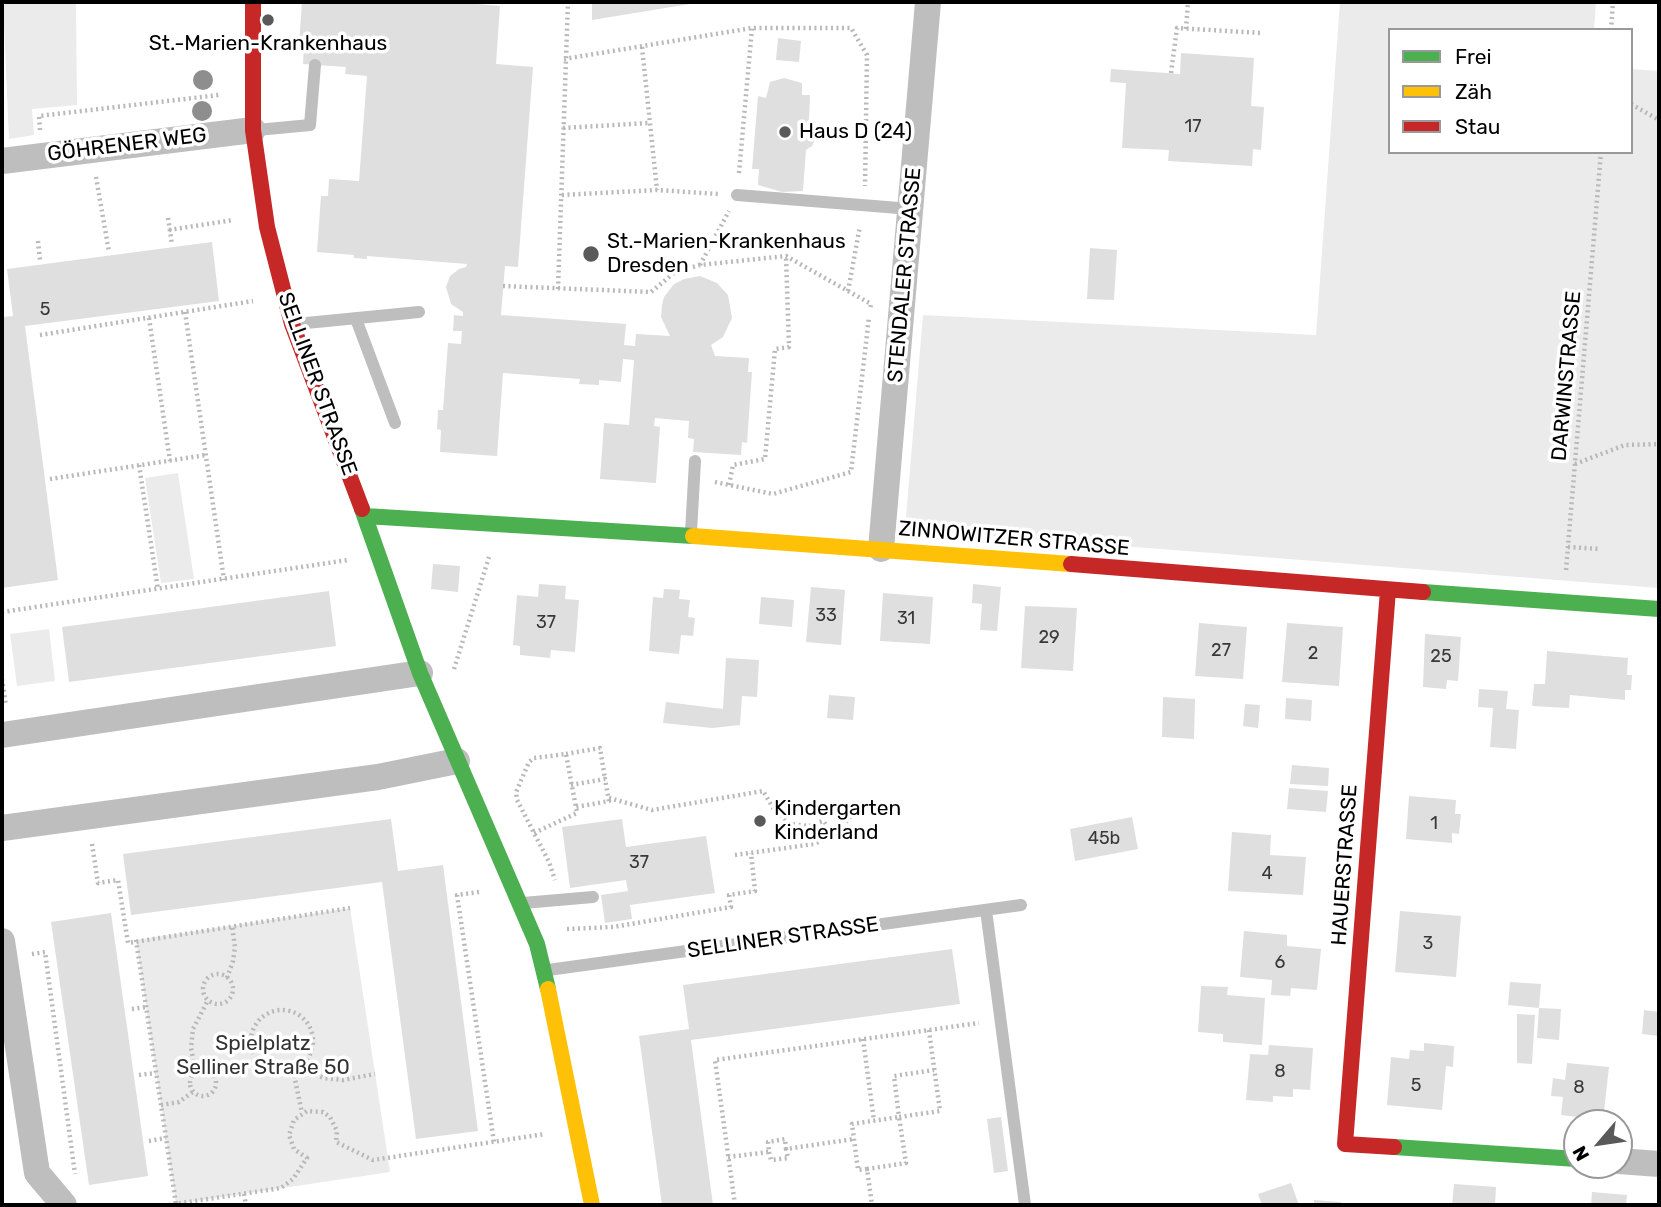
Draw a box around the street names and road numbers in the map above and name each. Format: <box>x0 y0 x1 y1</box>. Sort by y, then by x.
street label: GÖHRENER WEG <box>46 123 208 167</box>
street label: STENDALER STRASSE <box>883 166 927 384</box>
street label: SELLINER STRASSE <box>272 289 362 479</box>
street label: DARWINSTRASSE <box>1547 290 1587 462</box>
street label: ZINNOWITZER STRASSE <box>897 516 1131 562</box>
street label: HAUERSTRASSE <box>1327 784 1363 946</box>
street label: SELLINER STRASSE <box>686 912 880 964</box>

